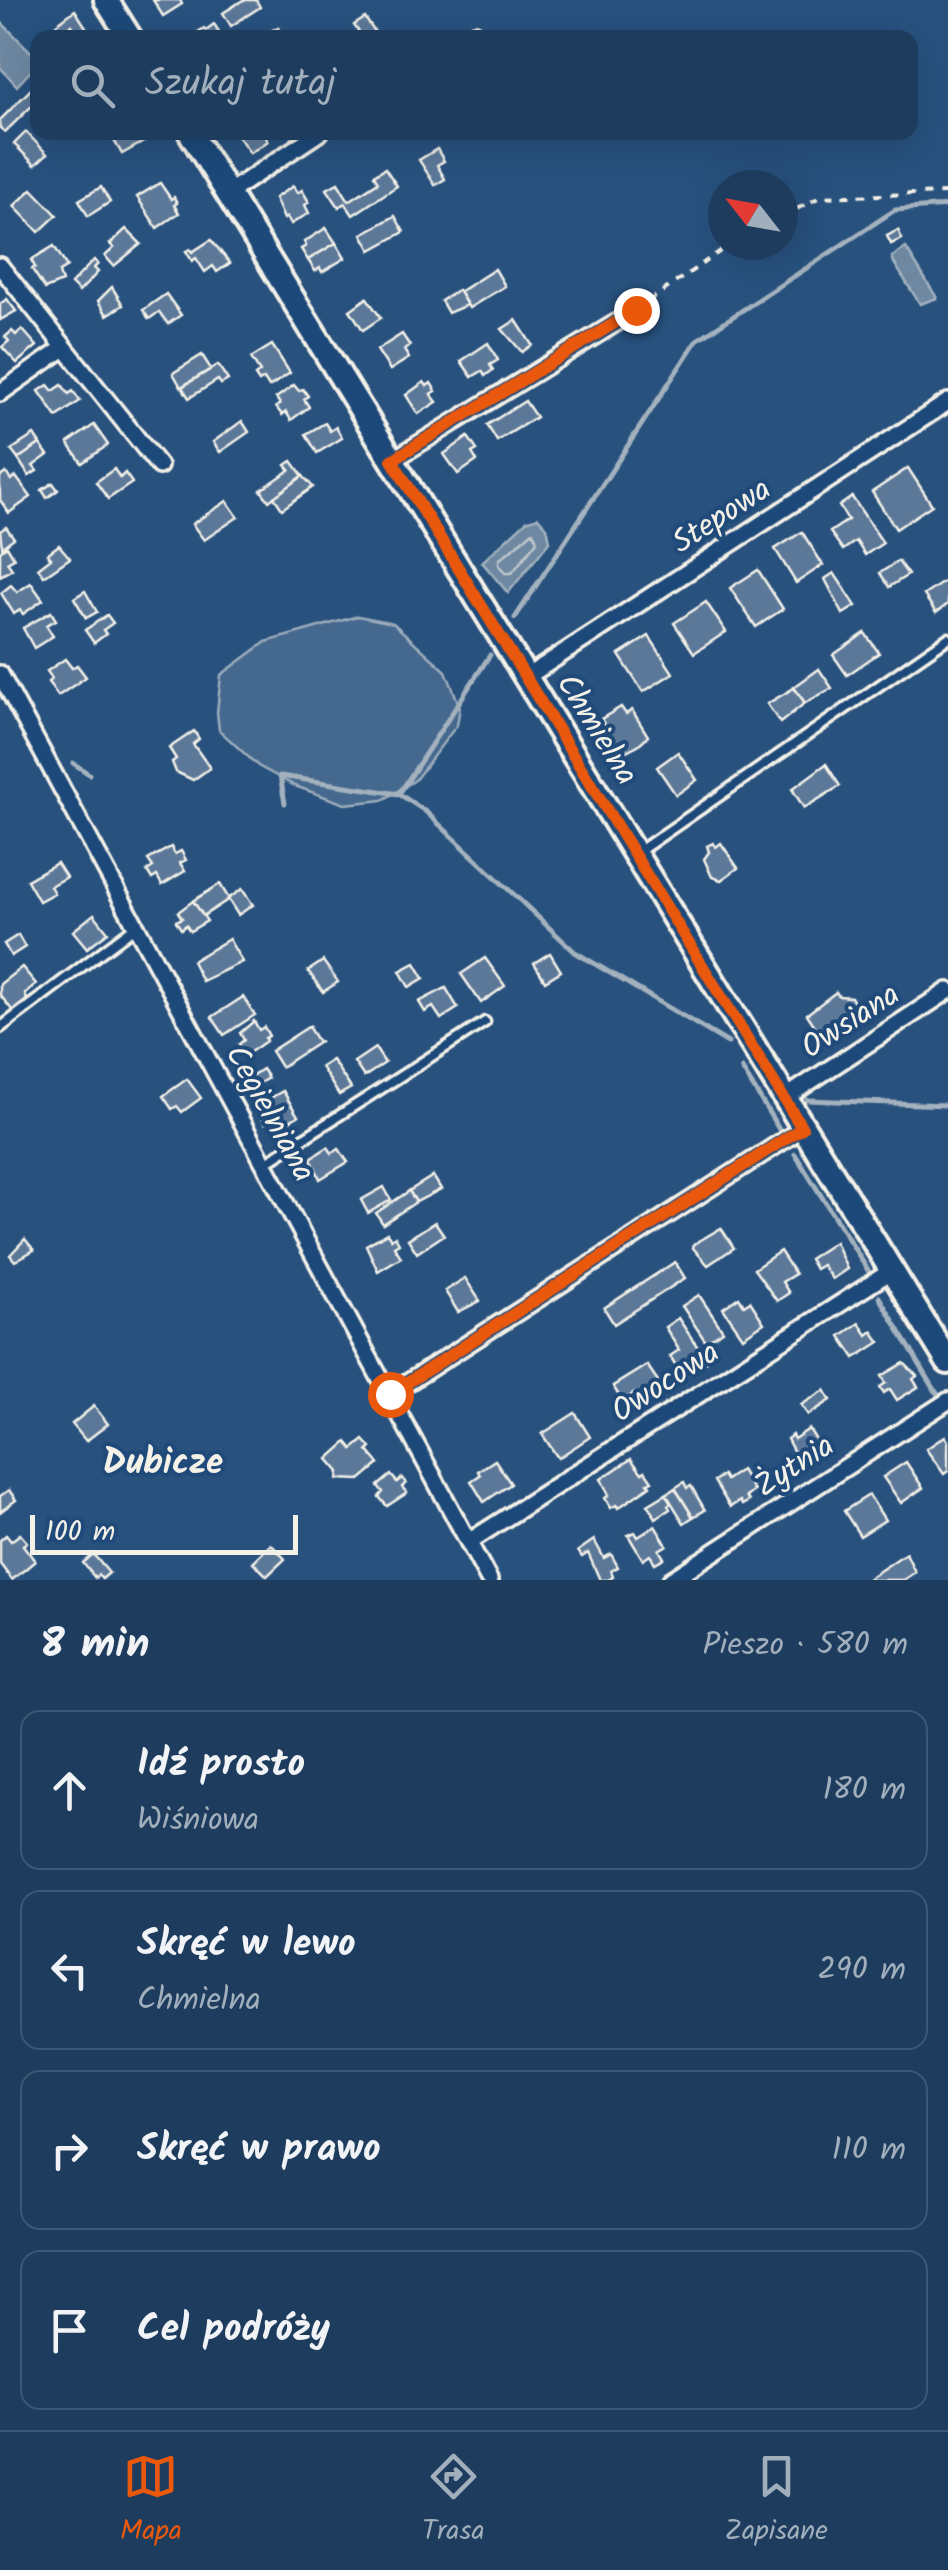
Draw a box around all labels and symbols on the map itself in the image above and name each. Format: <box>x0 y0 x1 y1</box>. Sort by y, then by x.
north arrow <box>708 170 798 260</box>
route end <box>614 288 660 334</box>
street label: Stepowa <box>662 466 782 568</box>
street label: Chmielna <box>542 664 650 796</box>
street label: Owsiana <box>791 971 911 1073</box>
street label: Cegielniana <box>210 1036 328 1192</box>
street label: Owocowa <box>601 1329 731 1437</box>
route start <box>368 1372 414 1418</box>
street label: Żytnia <box>745 1422 845 1512</box>
district label: Dubicze <box>103 1436 223 1492</box>
scale bar <box>30 1510 298 1554</box>

